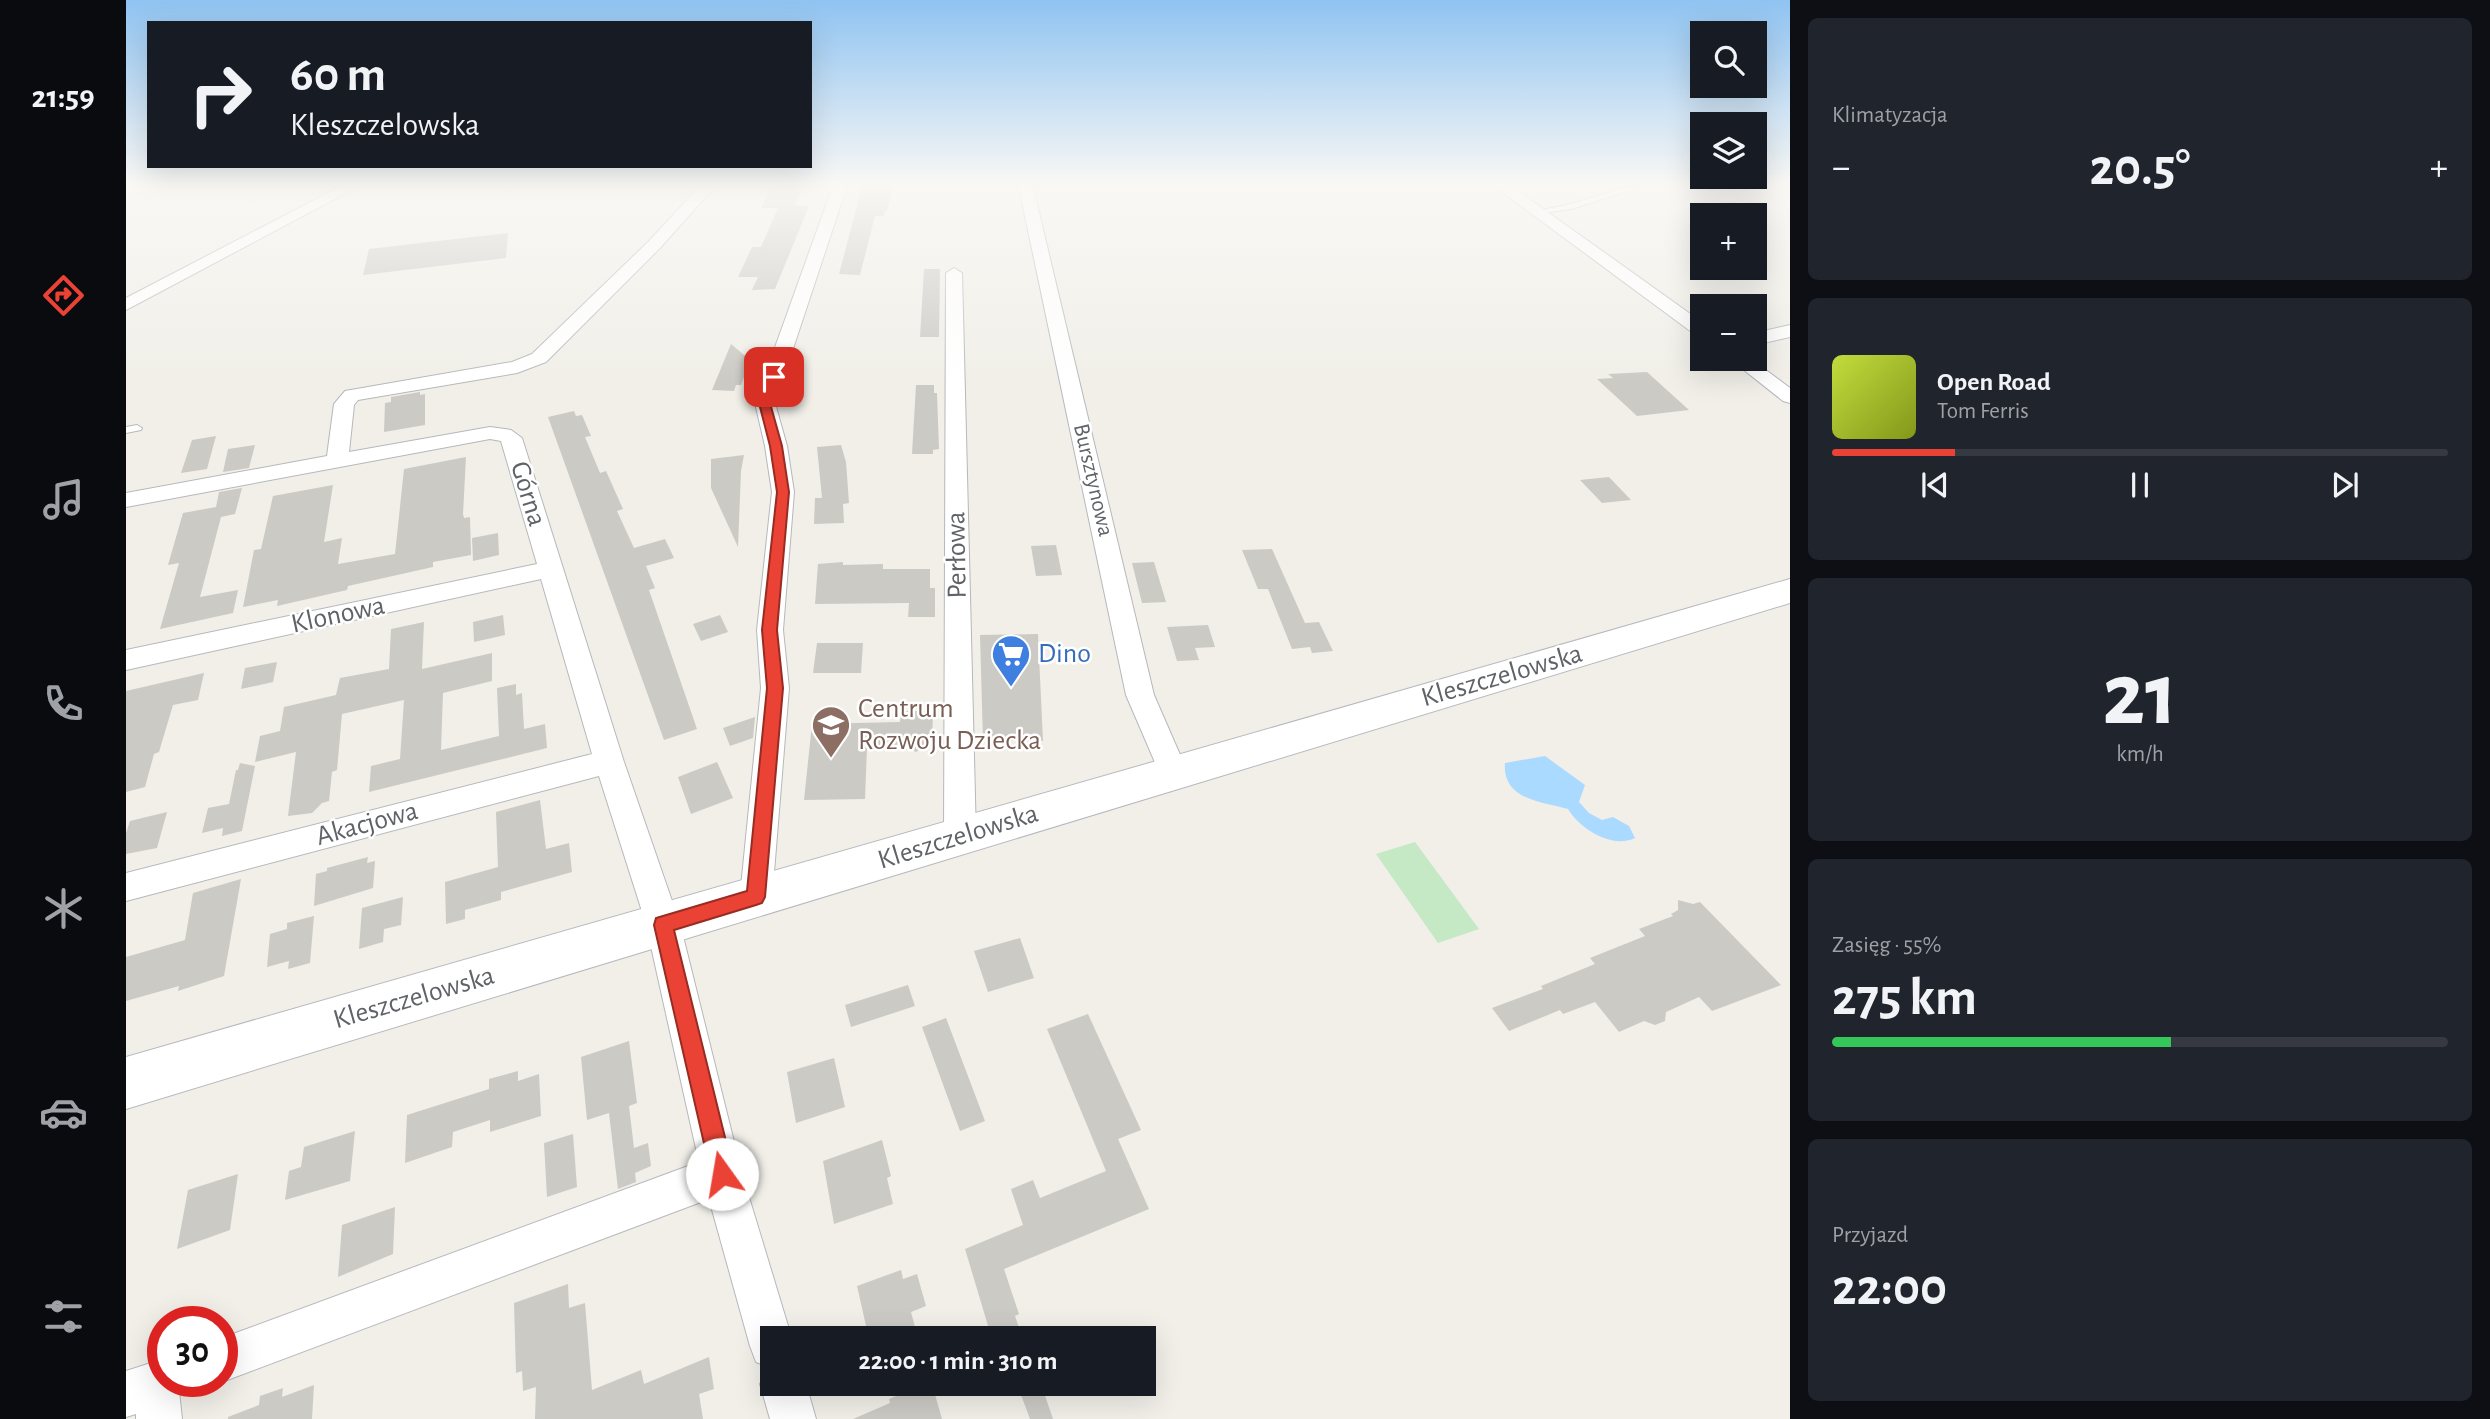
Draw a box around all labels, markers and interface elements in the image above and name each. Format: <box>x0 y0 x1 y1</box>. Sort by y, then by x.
map controls <box>1690 21 1767 371</box>
button: search <box>1690 21 1767 98</box>
icon: right <box>175 49 266 140</box>
text: 60 m <box>290 51 386 100</box>
text: 21:59 <box>31 81 95 113</box>
text: Klimatyzacja <box>1832 104 1948 127</box>
text: Kleszczelowska <box>290 109 480 141</box>
button: layers <box>1690 112 1767 189</box>
text: 20.5° <box>2089 142 2191 194</box>
text: − <box>1832 149 1850 187</box>
text: + <box>2430 149 2448 187</box>
button: + <box>1690 203 1767 280</box>
icon: directions <box>39 271 88 320</box>
button: − <box>1690 294 1767 371</box>
pin <box>744 347 804 407</box>
icon: arrive <box>755 358 793 396</box>
text: Open Road <box>1937 369 2051 395</box>
text: Tom Ferris <box>1937 400 2029 423</box>
street label: Bursztynowa <box>1069 421 1117 539</box>
street label: Górna <box>505 458 551 530</box>
icon: previous <box>1916 466 1954 504</box>
icon: pause <box>2121 466 2159 504</box>
icon: next <box>2326 466 2364 504</box>
icon: music <box>39 475 88 524</box>
street label: Perłowa <box>942 511 972 599</box>
street label: Klonowa <box>289 591 387 639</box>
supermarket icon: Dino <box>990 633 1032 688</box>
place label: Dino <box>1038 640 1091 668</box>
street label: Kleszczelowska <box>1418 640 1586 712</box>
text: 21 <box>2102 650 2178 741</box>
icon: phone <box>39 679 88 728</box>
place label: Centrum Rozwoju Dziecka <box>858 695 1041 755</box>
school or university icon: Centrum Rozwoju Dziecka <box>810 704 852 759</box>
text: km/h <box>2116 743 2164 766</box>
street label: Akacjowa <box>313 797 421 851</box>
street label: Kleszczelowska <box>874 799 1042 875</box>
icon: climate <box>39 884 88 933</box>
text: Zasięg · 55% <box>1832 934 1941 957</box>
street label: Kleszczelowska <box>330 962 498 1034</box>
text: 275 km <box>1832 972 1977 1024</box>
icon: car <box>39 1088 88 1137</box>
position arrow <box>685 1137 759 1211</box>
text: Przyjazd <box>1832 1224 1908 1247</box>
text: 22:00 <box>1832 1262 1947 1314</box>
icon: filters <box>39 1292 88 1341</box>
speed limit sign: 30 <box>147 1306 238 1397</box>
text: 22:00 · 1 min · 310 m <box>859 1348 1057 1374</box>

